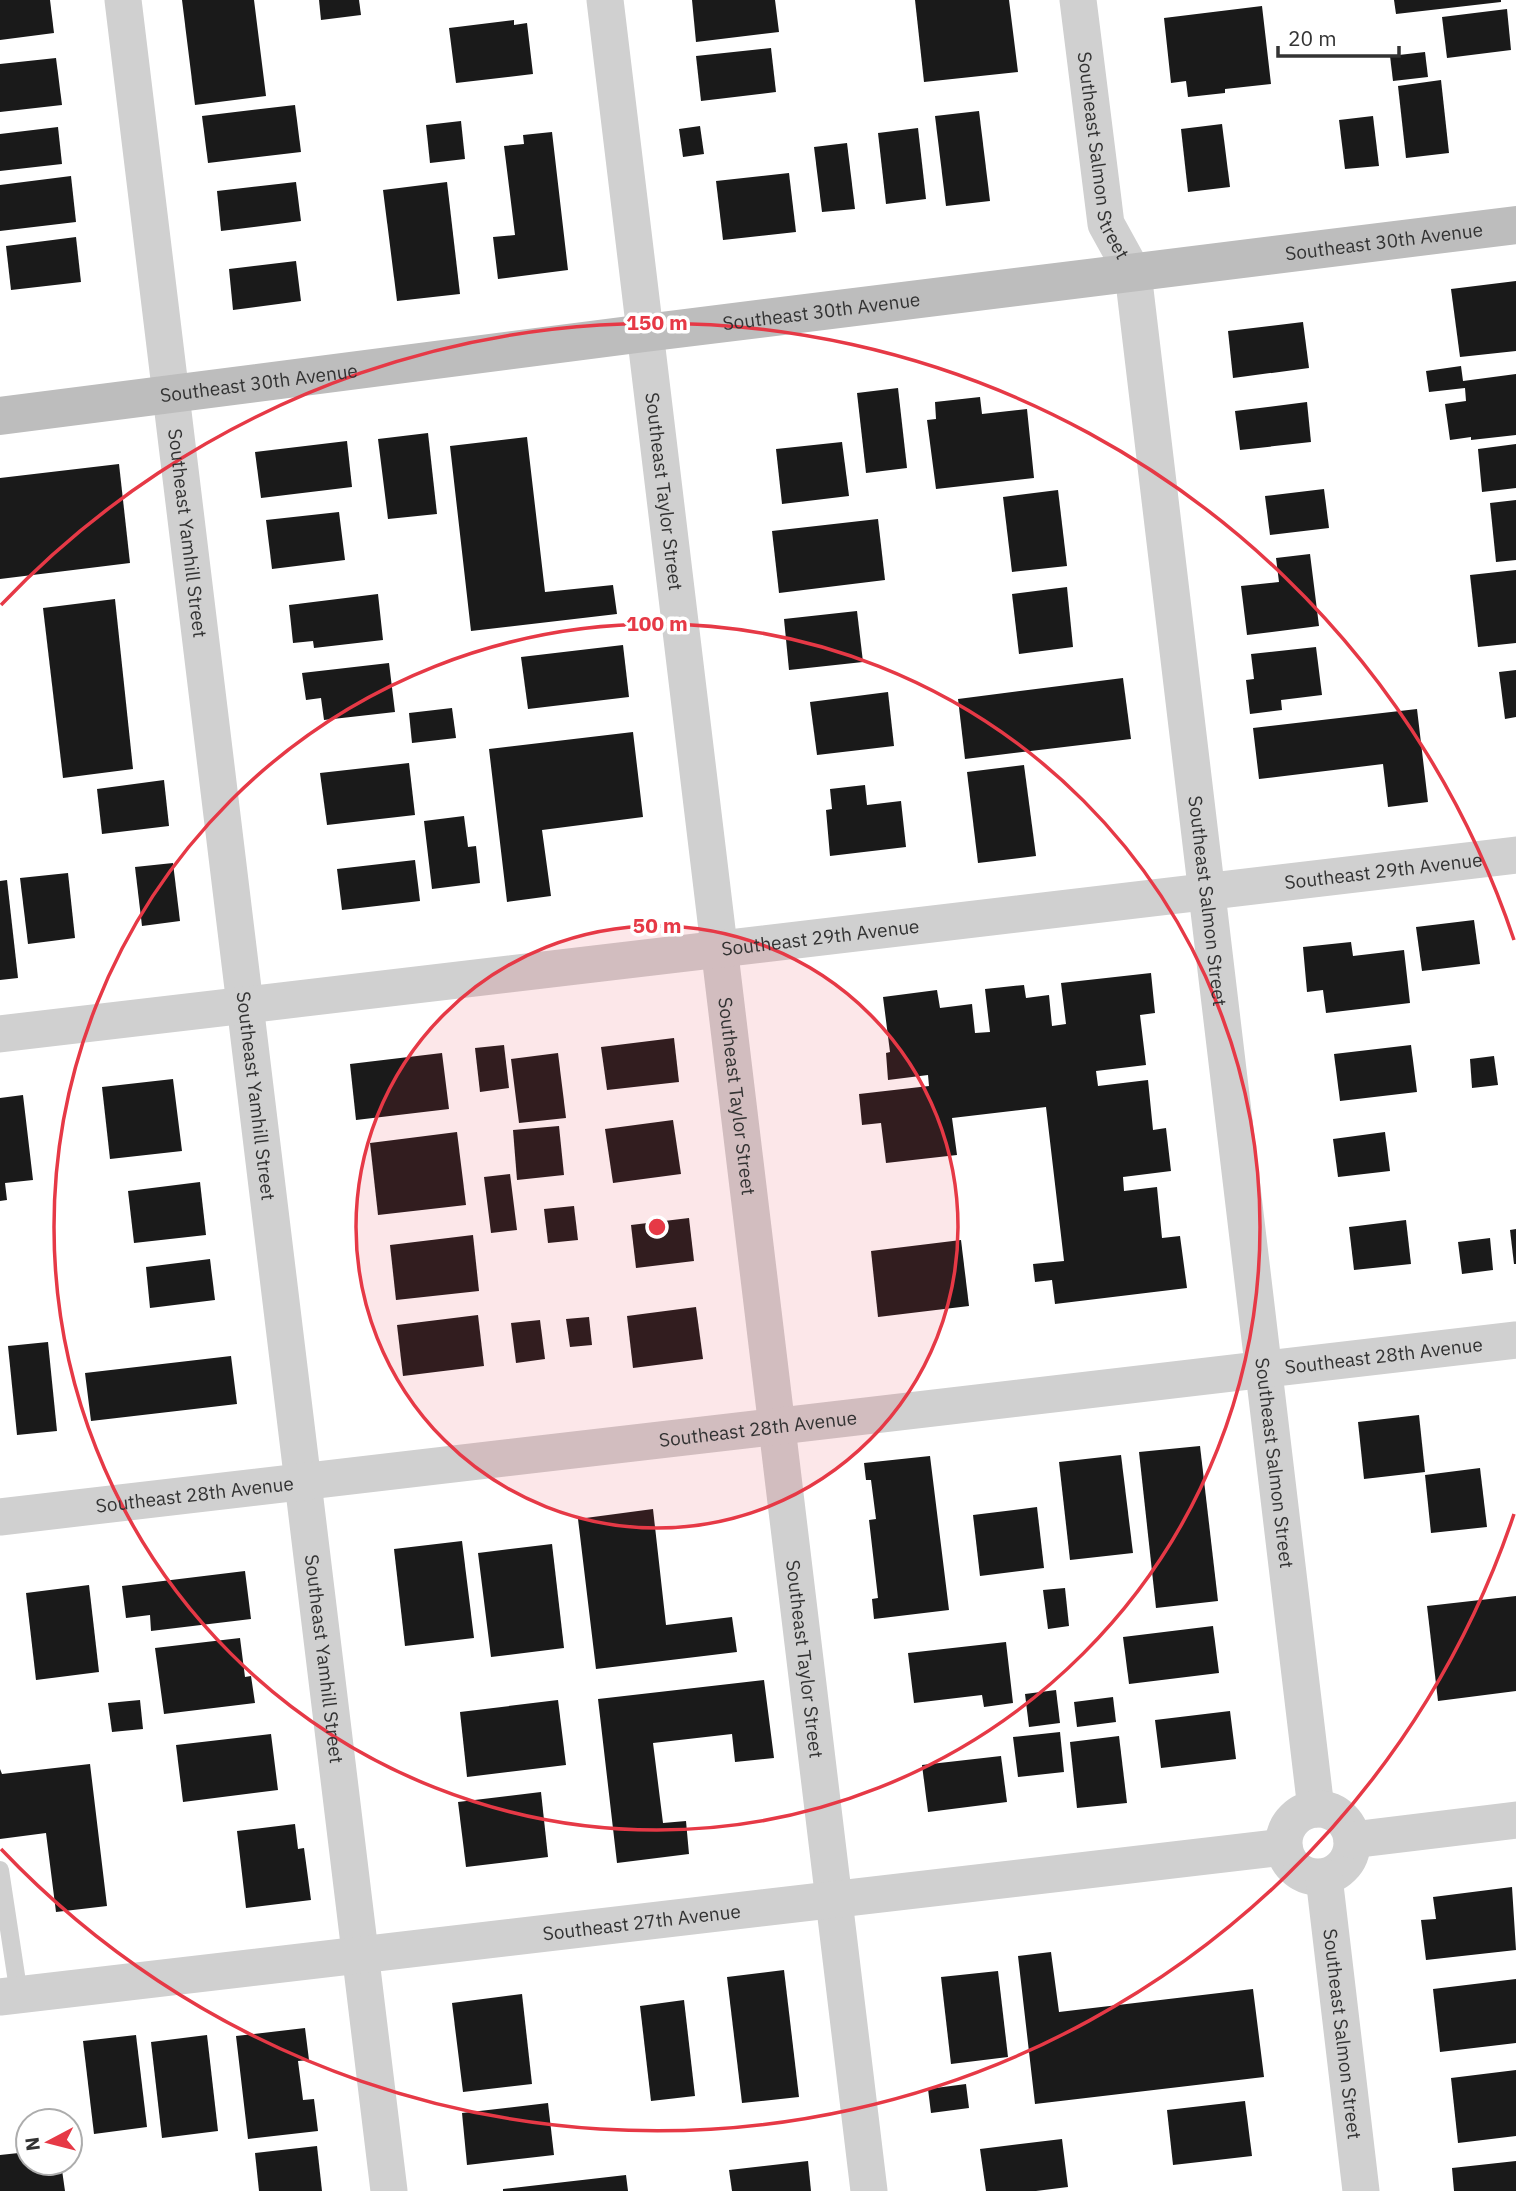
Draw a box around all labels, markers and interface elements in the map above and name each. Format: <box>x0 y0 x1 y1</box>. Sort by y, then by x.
scale bar <box>1278 14 1399 58</box>
text: 20 m <box>1288 24 1337 52</box>
street label: Southeast Salmon Street <box>1073 50 1135 263</box>
street label: Southeast 30th Avenue <box>1284 217 1484 266</box>
street label: Southeast 30th Avenue <box>721 287 922 335</box>
text: 150 m <box>626 308 688 336</box>
street label: Southeast 30th Avenue <box>159 358 359 407</box>
street label: Southeast Taylor Street <box>640 391 688 592</box>
street label: Southeast Yamhill Street <box>163 427 212 639</box>
text: 100 m <box>626 609 688 637</box>
street label: Southeast Salmon Street <box>1183 794 1232 1007</box>
street label: Southeast 29th Avenue <box>1283 847 1484 894</box>
text: 50 m <box>633 911 681 939</box>
street label: Southeast 29th Avenue <box>720 914 921 961</box>
street label: Southeast Yamhill Street <box>231 990 281 1202</box>
street label: Southeast Taylor Street <box>713 996 761 1196</box>
centre of rings <box>645 1215 669 1239</box>
street label: Southeast 28th Avenue <box>1283 1332 1484 1379</box>
street label: Southeast Salmon Street <box>1250 1356 1299 1570</box>
street label: Southeast 28th Avenue <box>658 1405 858 1452</box>
street label: Southeast 28th Avenue <box>94 1471 295 1518</box>
street label: Southeast Yamhill Street <box>300 1553 349 1765</box>
street label: Southeast Taylor Street <box>781 1559 829 1759</box>
street label: Southeast 27th Avenue <box>541 1899 742 1946</box>
street label: Southeast Salmon Street <box>1318 1927 1367 2141</box>
north arrow <box>14 2107 84 2177</box>
text: N <box>19 2136 45 2152</box>

